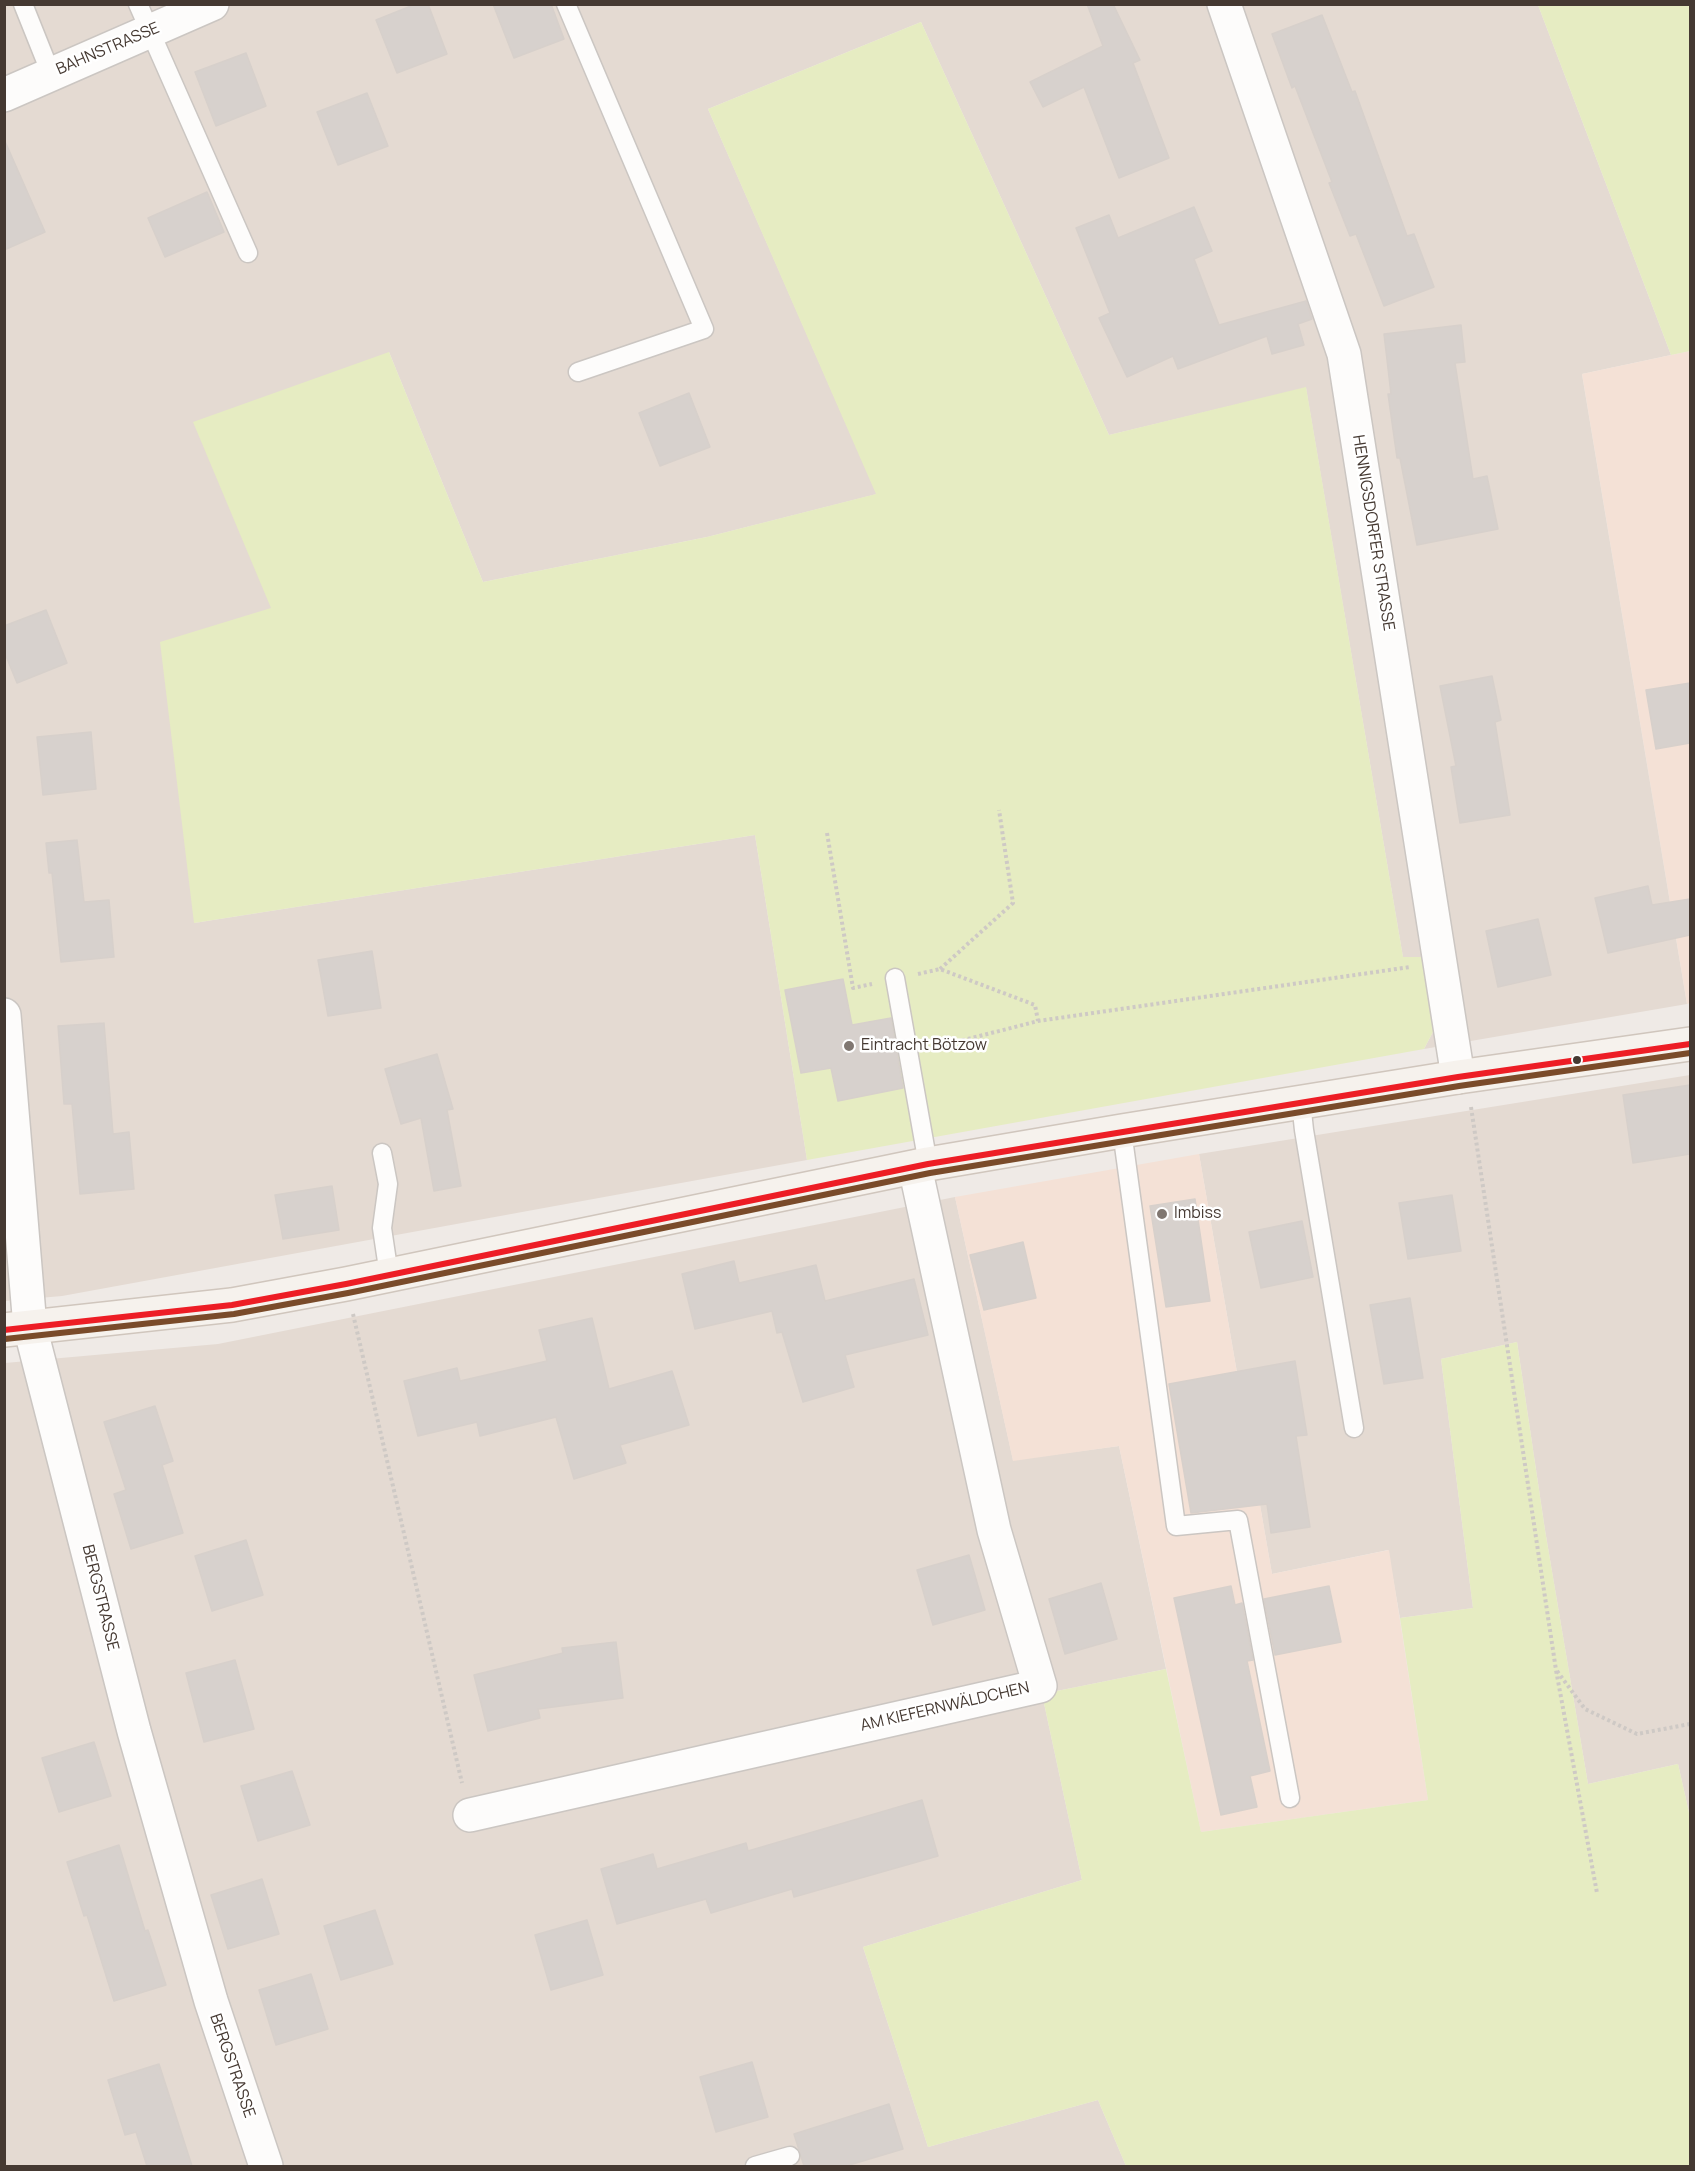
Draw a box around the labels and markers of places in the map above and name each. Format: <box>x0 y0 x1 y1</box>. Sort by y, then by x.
place label: Eintracht Bötzow <box>861 1036 987 1056</box>
marker: Eintracht Bötzow <box>842 1039 856 1053</box>
unlabelled marker <box>1571 1054 1583 1066</box>
place label: Imbiss <box>1174 1204 1221 1224</box>
marker: Imbiss <box>1155 1207 1169 1221</box>

